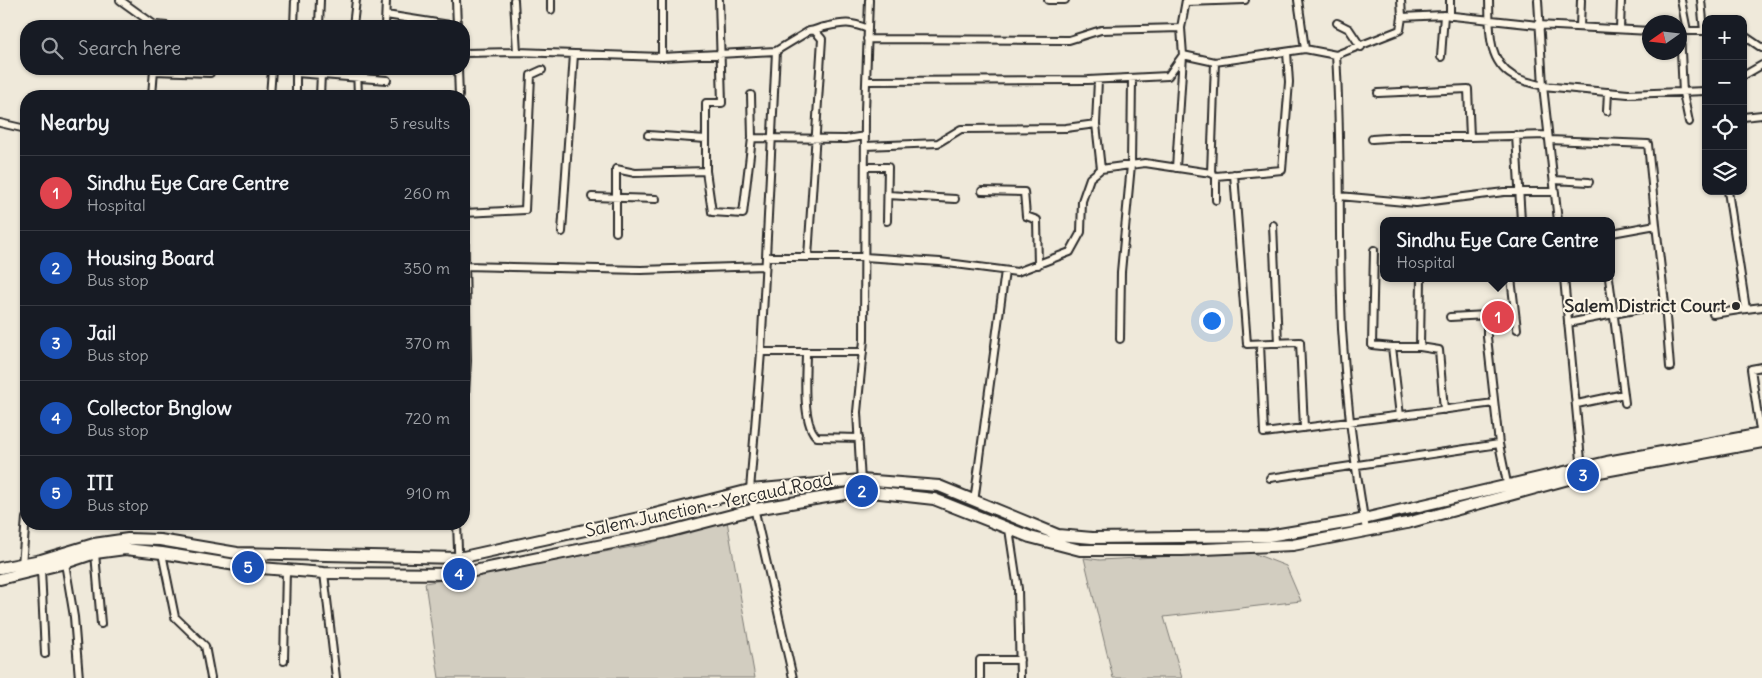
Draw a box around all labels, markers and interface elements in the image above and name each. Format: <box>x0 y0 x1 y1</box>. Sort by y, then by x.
north arrow <box>1642 15 1687 60</box>
map controls <box>1702 15 1747 195</box>
button: + <box>1702 15 1747 60</box>
search box <box>20 20 470 75</box>
icon: search <box>38 34 66 62</box>
text: Search here <box>78 36 181 60</box>
button: − <box>1702 60 1747 105</box>
button: locate <box>1702 105 1747 150</box>
text: Nearby <box>40 109 110 136</box>
text: 5 results <box>389 113 450 133</box>
button: layers <box>1702 150 1747 195</box>
text: Sindhu Eye Care Centre <box>87 171 289 195</box>
text: 1 <box>53 183 59 203</box>
text: 260 m <box>404 183 450 203</box>
text: Hospital <box>87 195 146 215</box>
popup <box>1380 217 1615 282</box>
text: Sindhu Eye Care Centre <box>1397 228 1598 252</box>
text: Housing Board <box>87 246 214 270</box>
text: Hospital <box>1397 252 1455 272</box>
text: 2 <box>52 258 60 278</box>
text: 350 m <box>403 258 450 278</box>
text: Bus stop <box>87 270 149 290</box>
place label: Salem District Court <box>1564 294 1727 317</box>
pin: 1 <box>1482 298 1514 336</box>
marker: Salem District Court <box>1730 300 1742 312</box>
your location <box>1199 308 1225 334</box>
text: Jail <box>87 321 116 345</box>
text: 3 <box>51 333 61 353</box>
text: 370 m <box>405 333 450 353</box>
text: Bus stop <box>87 345 149 365</box>
text: Collector Bnglow <box>87 396 232 420</box>
text: 4 <box>51 408 61 428</box>
text: 720 m <box>405 408 450 428</box>
text: Bus stop <box>87 420 149 440</box>
pin: 3 <box>1567 456 1599 494</box>
street label: Salem Junction - Yercaud Road <box>583 467 835 542</box>
text: ITI <box>87 471 114 495</box>
pin: 2 <box>846 472 878 510</box>
text: 5 <box>51 483 61 503</box>
text: 910 m <box>406 483 450 503</box>
text: Bus stop <box>87 495 149 515</box>
pin: 5 <box>232 548 264 586</box>
pin: 4 <box>443 555 475 593</box>

